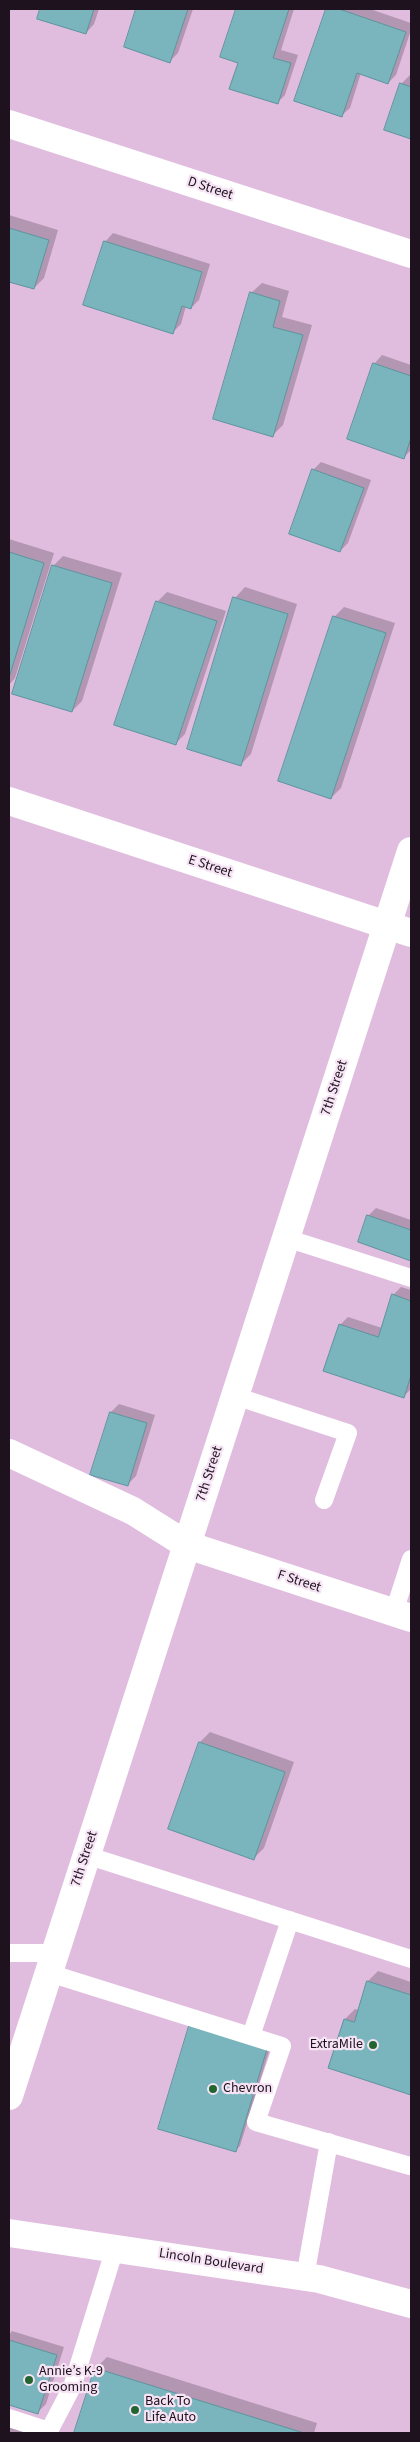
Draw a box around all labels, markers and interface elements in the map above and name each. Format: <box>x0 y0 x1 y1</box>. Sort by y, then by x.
street label: D Street <box>185 174 235 204</box>
street label: E Street <box>186 852 234 882</box>
street label: 7th Street <box>318 1058 352 1118</box>
street label: 7th Street <box>193 1444 227 1504</box>
street label: F Street <box>275 1567 323 1597</box>
street label: 7th Street <box>68 1829 102 1889</box>
place label: ExtraMile <box>310 2037 363 2053</box>
marker: ExtraMile <box>367 2039 379 2051</box>
place label: Chevron <box>223 2081 272 2097</box>
marker: Chevron <box>207 2083 219 2095</box>
street label: Lincoln Boulevard <box>158 2245 264 2279</box>
place label: Annie’s K-9 Grooming <box>39 2364 103 2396</box>
marker: Annie’s K-9 Grooming <box>23 2374 35 2386</box>
place label: Back To Life Auto <box>145 2394 196 2426</box>
marker: Back To Life Auto <box>129 2404 141 2416</box>

